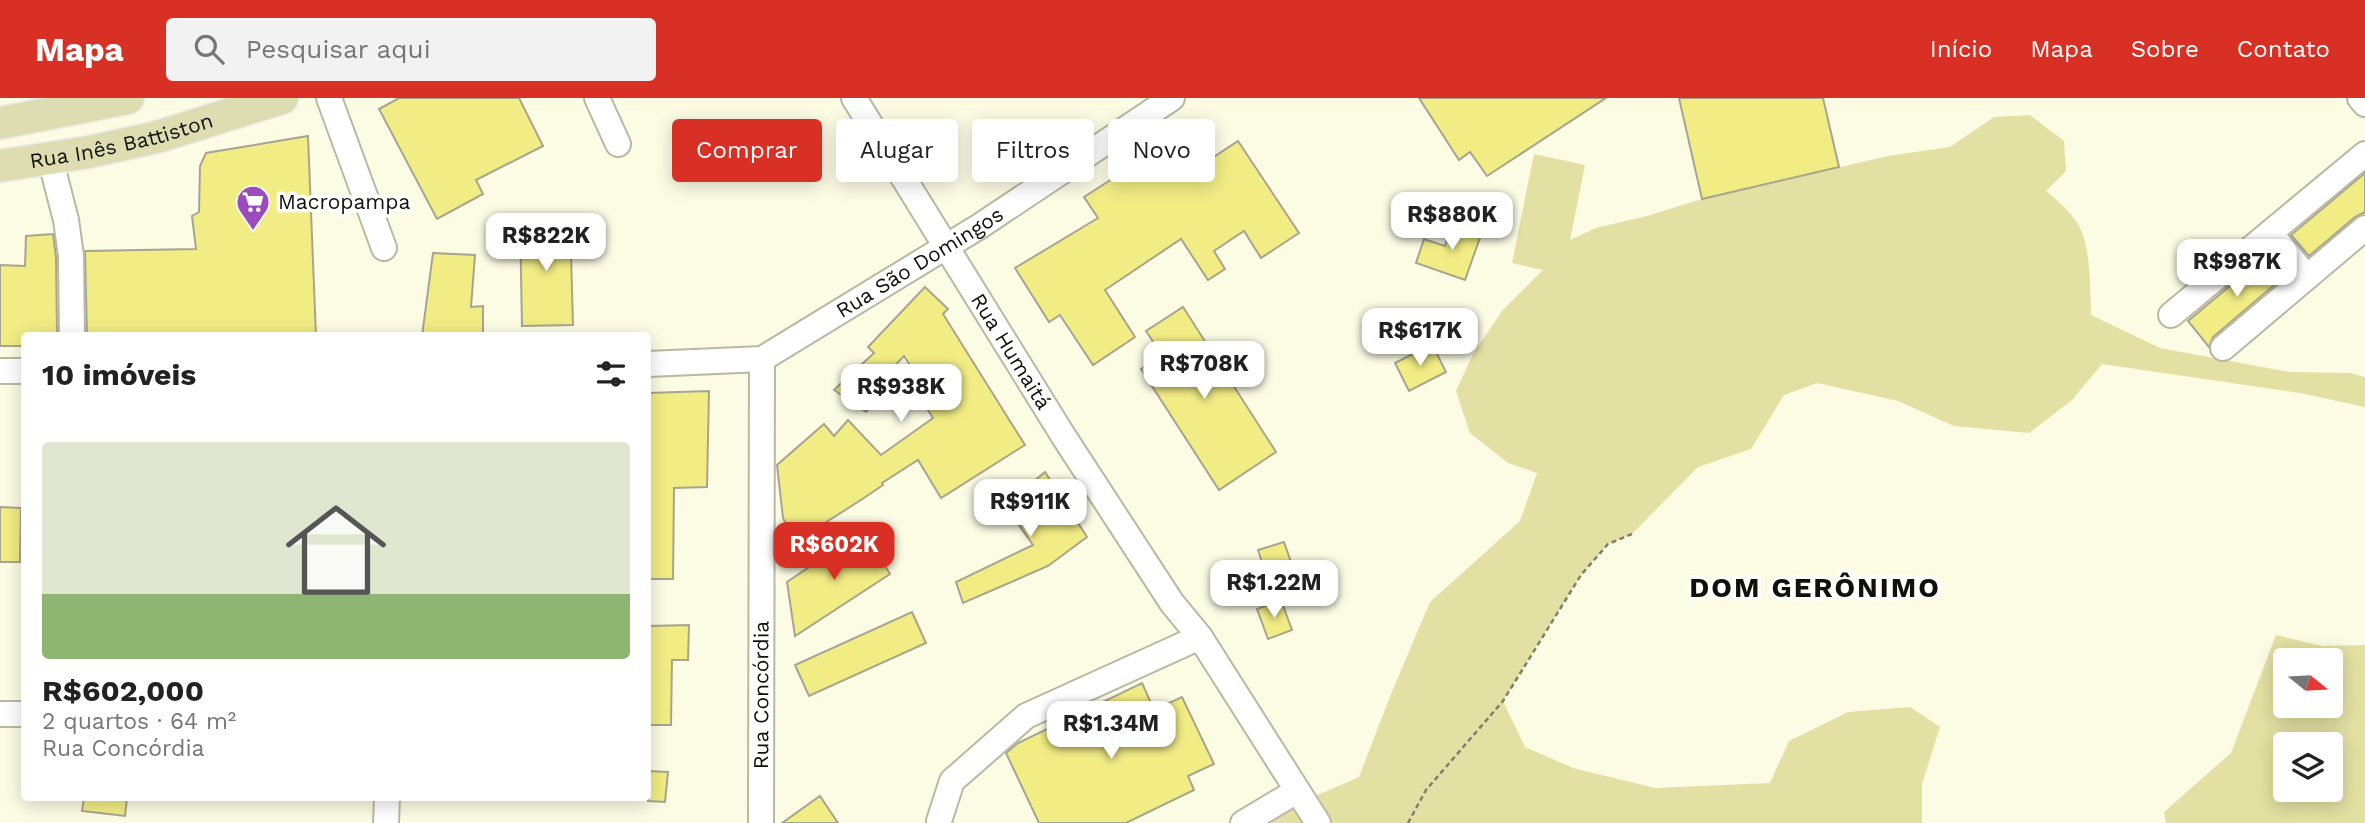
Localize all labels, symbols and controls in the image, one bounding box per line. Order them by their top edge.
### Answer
search box [166,18,656,81]
text: Mapa [35,30,124,69]
icon: search [190,30,228,68]
text: Pesquisar aqui [246,34,431,64]
text: Início [1930,35,1992,63]
text: Mapa [2030,35,2093,63]
text: Sobre [2131,35,2199,63]
text: Contato [2237,35,2330,63]
street label: Rua Inês Battiston [28,107,216,173]
chip: Comprar [672,119,822,182]
chip: Alugar [836,119,958,182]
chip: Filtros [972,119,1094,182]
chip: Novo [1108,119,1215,182]
supermarket icon: Macropampa [234,183,272,232]
place label: Macropampa [278,189,411,214]
pin: R$880K [1395,192,1509,252]
street label: Rua São Domingos [831,201,1008,323]
text: R$880K [1407,201,1497,228]
pin: R$822K [489,214,603,273]
text: R$822K [502,222,590,249]
pin: R$987K [2180,240,2294,299]
text: R$987K [2193,248,2281,275]
street label: Rua Humaitá [966,289,1057,414]
pin: R$617K [1363,308,1477,368]
text: R$617K [1378,317,1462,344]
pin: R$708K [1147,342,1261,401]
text: R$708K [1159,350,1249,377]
icon: filters [592,355,630,393]
text: 10 imóveis [42,357,196,392]
pin: R$938K [844,364,958,424]
text: R$938K [857,373,945,400]
pin: R$911K [973,480,1087,539]
icon: home [273,487,399,613]
text: R$911K [990,488,1070,515]
pin: R$602K [777,522,891,582]
text: R$602K [789,531,879,558]
pin: R$1.22M [1209,560,1339,620]
text: R$1.22M [1226,569,1322,596]
district label: DOM GERÔNIMO [1689,571,1941,604]
street label: Rua Concórdia [748,621,773,769]
north arrow [2273,648,2343,718]
map controls [2273,648,2343,802]
text: R$602,000 [42,673,204,708]
pin: R$1.34M [1046,702,1176,761]
text: 2 quartos · 64 m² [42,708,236,735]
text: R$1.34M [1063,710,1159,737]
button: layers [2273,732,2343,802]
text: Rua Concórdia [42,735,205,762]

